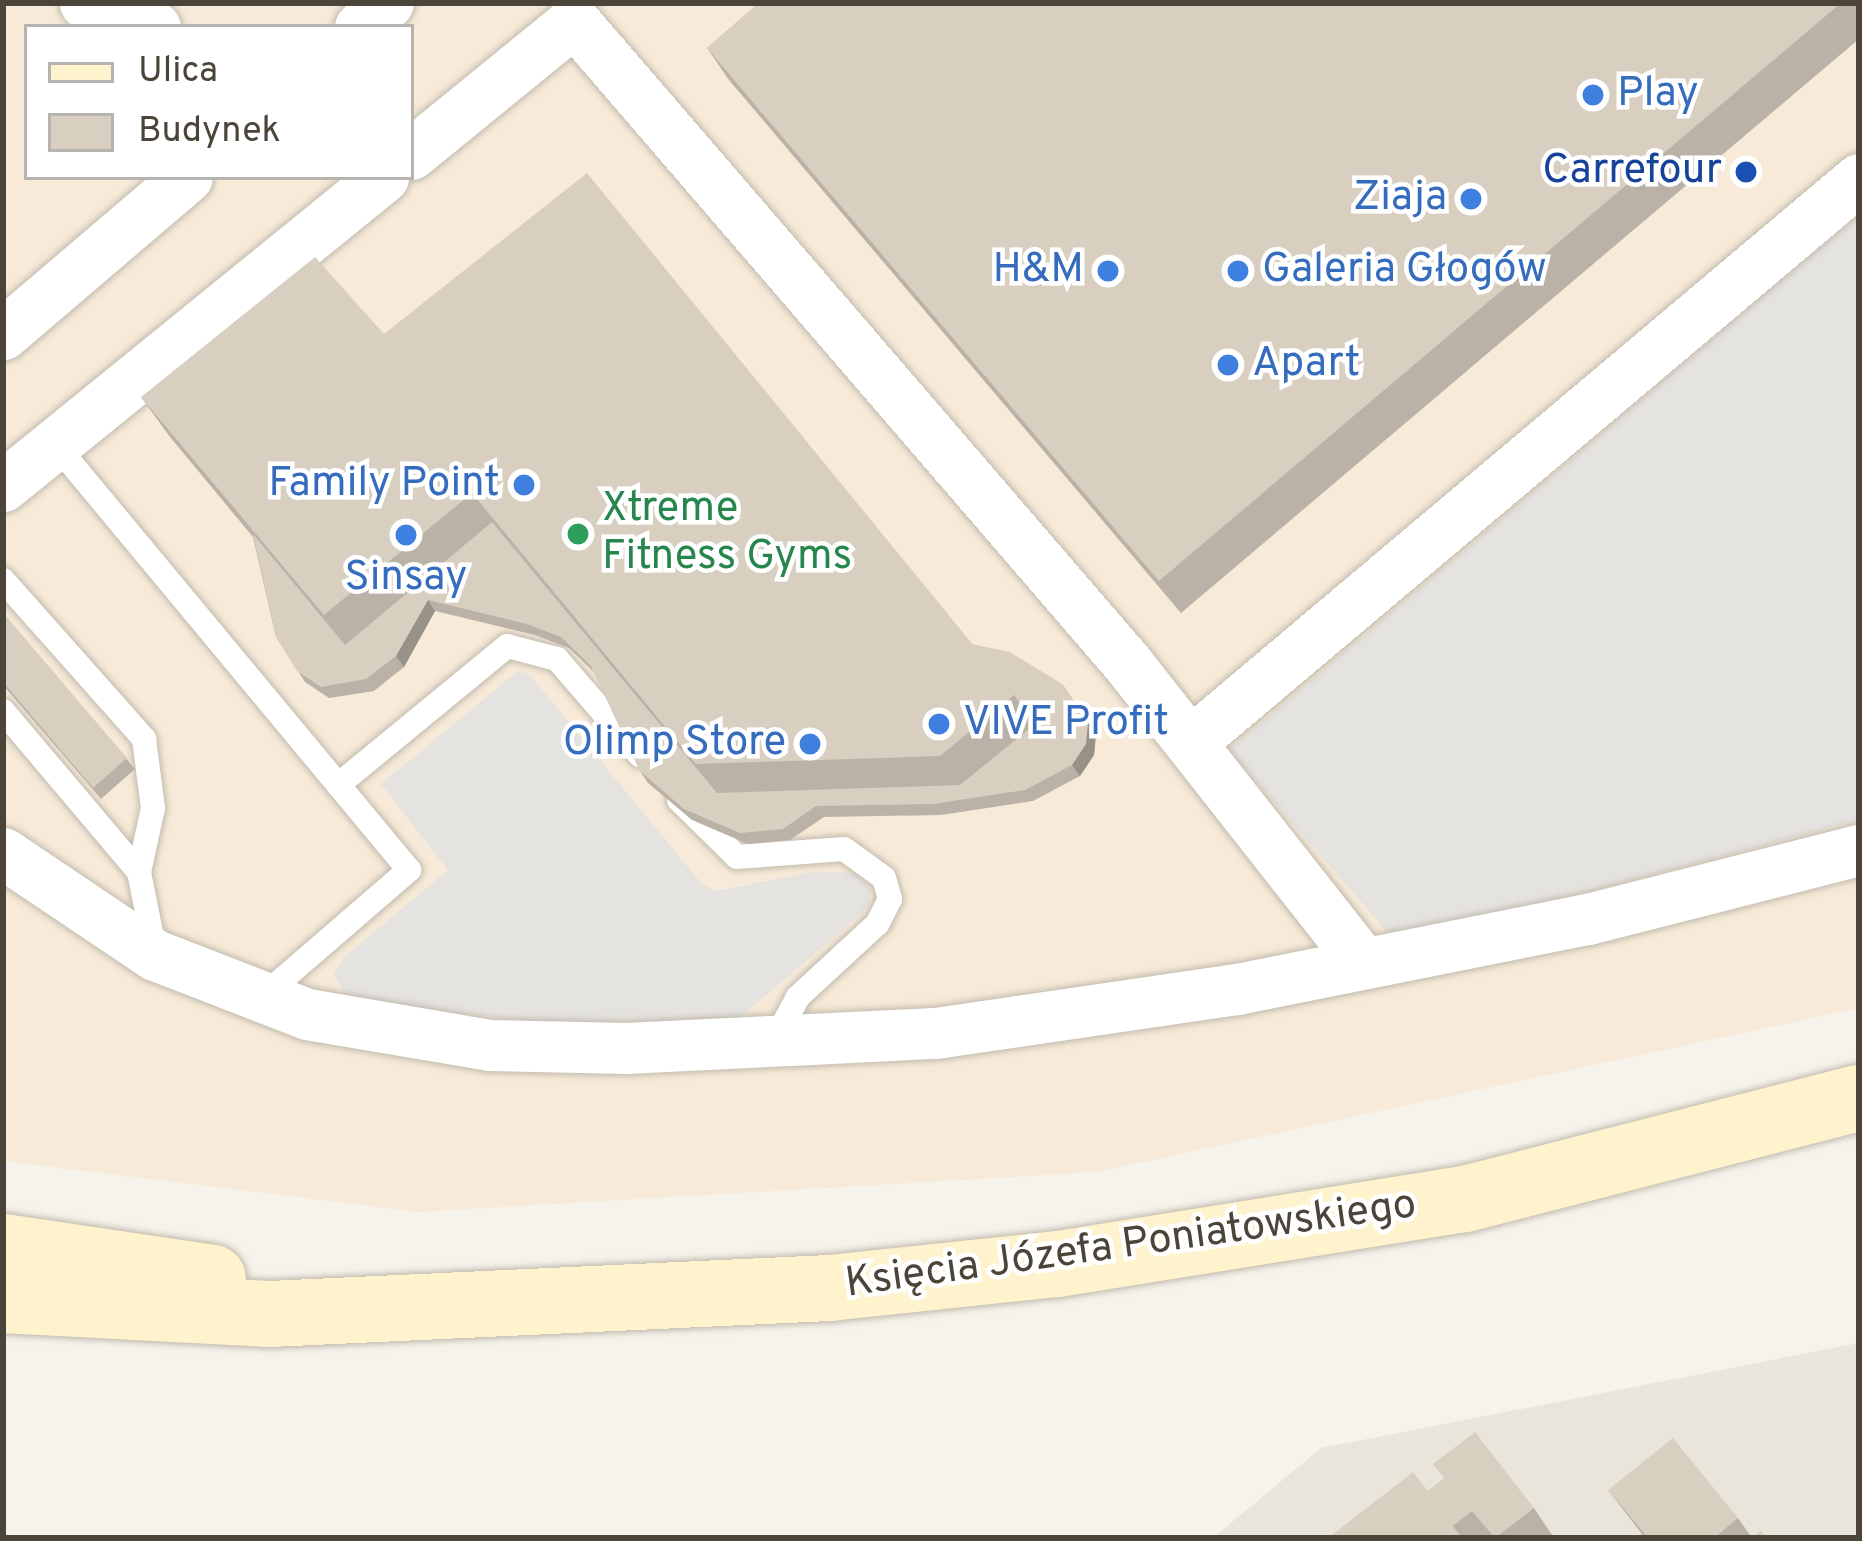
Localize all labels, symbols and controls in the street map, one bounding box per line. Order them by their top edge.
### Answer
legend [24,24,414,180]
text: Ulica [138,49,218,95]
place label: Play [1617,70,1699,120]
marker: Play [1580,82,1606,108]
text: Budynek [138,109,281,155]
place label: Carrefour [1542,147,1722,197]
marker: Carrefour [1733,159,1759,185]
place label: Ziaja [1353,174,1447,224]
marker: Ziaja [1458,186,1484,212]
place label: H&M [992,246,1084,296]
place label: Galeria Głogów [1262,246,1547,296]
marker: H&M [1095,258,1121,284]
marker: Galeria Głogów [1225,258,1251,284]
place label: Apart [1252,340,1360,390]
marker: Apart [1215,352,1241,378]
place label: Family Point [268,460,500,510]
marker: Family Point [511,472,537,498]
place label: Xtreme Fitness Gyms [602,485,852,584]
marker: Xtreme Fitness Gyms [565,521,591,547]
marker: Sinsay [393,522,419,548]
place label: Sinsay [345,554,467,604]
place label: VIVE Profit [963,699,1169,749]
marker: VIVE Profit [926,711,952,737]
place label: Olimp Store [563,719,786,769]
marker: Olimp Store [797,731,823,757]
street label: Księcia Józefa Poniatowskiego [842,1181,1420,1311]

